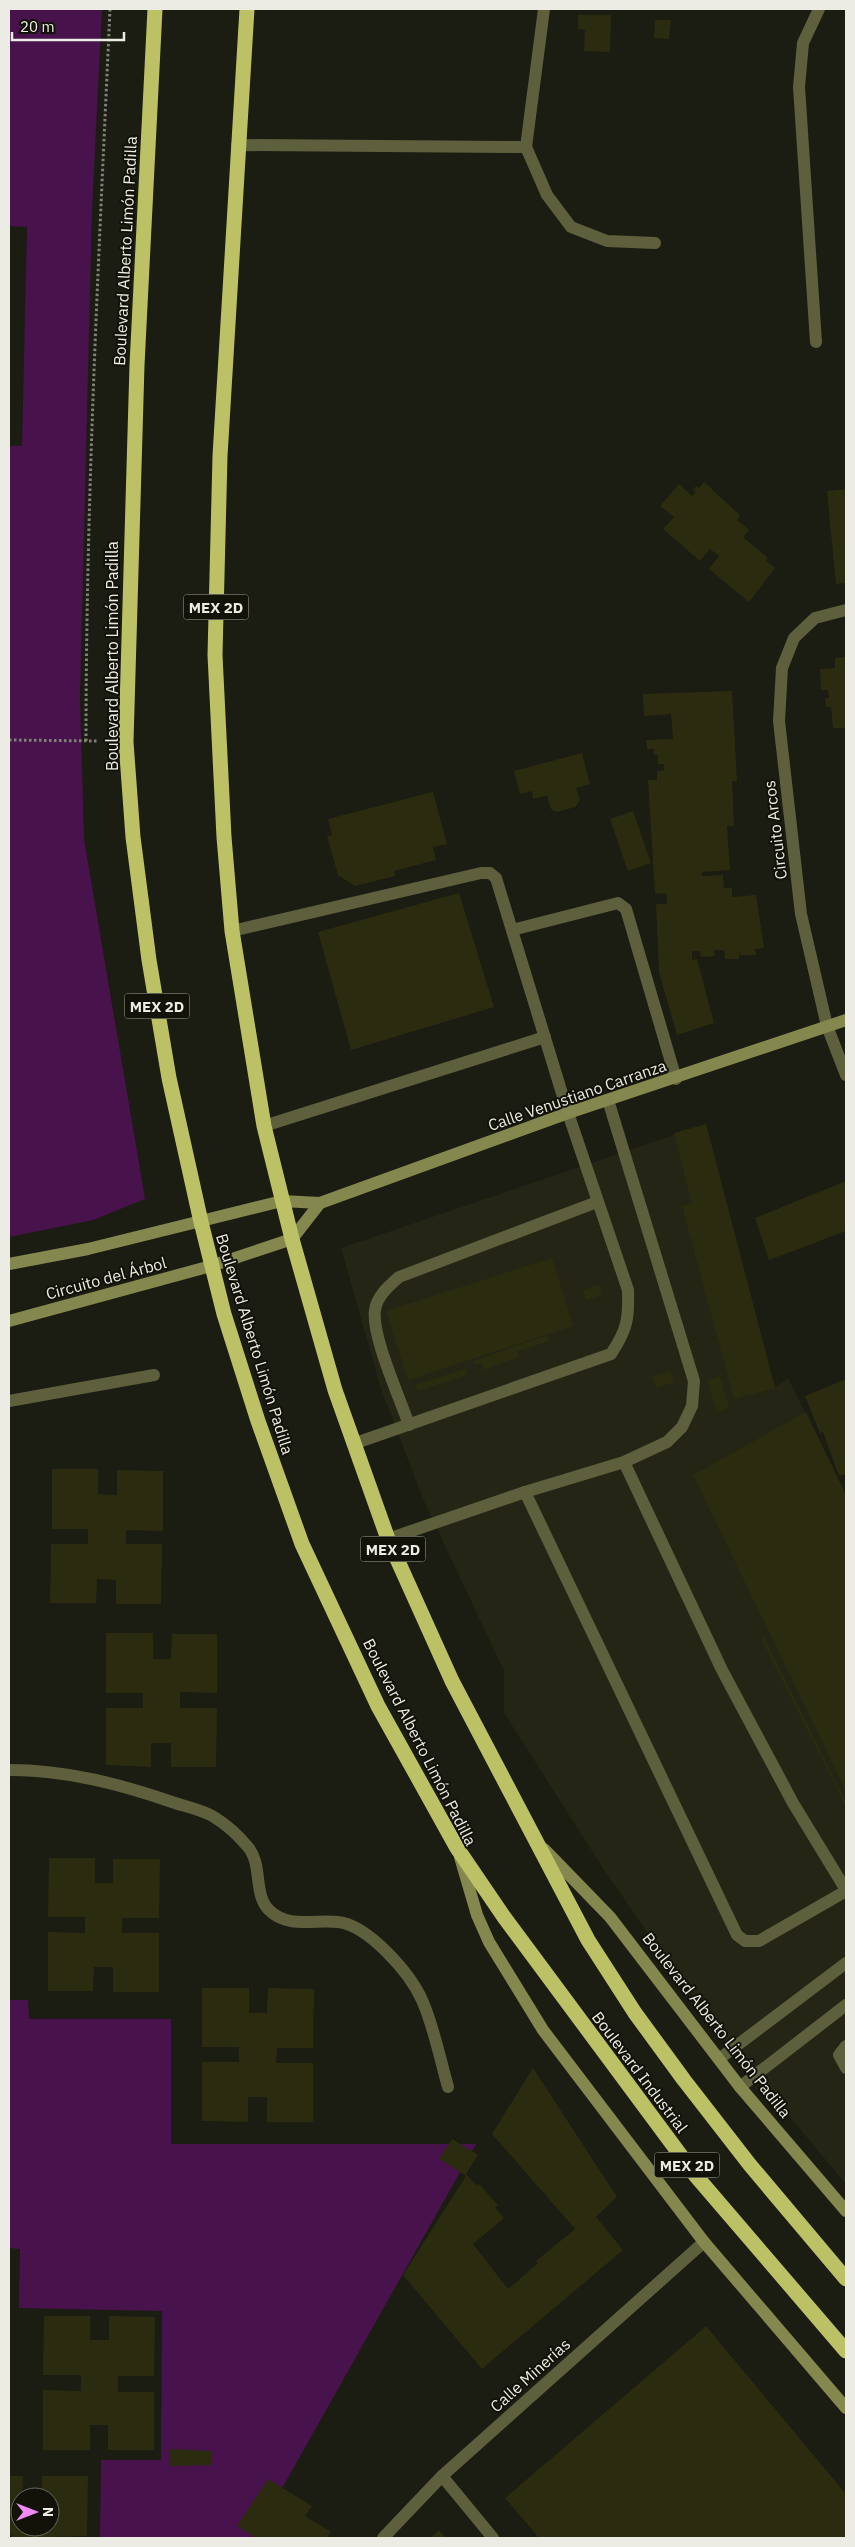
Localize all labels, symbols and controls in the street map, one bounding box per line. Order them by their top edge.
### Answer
scale bar [12,10,125,42]
text: 20 m [20,17,55,36]
street label: Boulevard Alberto Limón Padilla [109,135,141,366]
street label: Boulevard Alberto Limón Padilla [102,541,122,771]
road number: MEX 2D [184,594,248,620]
street label: Circuito Arcos [759,779,791,881]
road number: MEX 2D [124,994,190,1018]
street label: Calle Venustiano Carranza [485,1055,669,1135]
street label: Boulevard Alberto Limón Padilla [212,1231,298,1457]
street label: Circuito del Árbol [43,1251,169,1304]
road number: MEX 2D [360,1536,426,1562]
street label: Boulevard Alberto Limón Padilla [359,1635,481,1849]
street label: Boulevard Alberto Limón Padilla [638,1928,796,2122]
street label: Boulevard Industrial [588,2007,692,2137]
road number: MEX 2D [654,2152,720,2178]
street label: Calle Minerías [486,2334,574,2416]
north arrow [10,2487,60,2537]
text: N [39,2507,57,2517]

